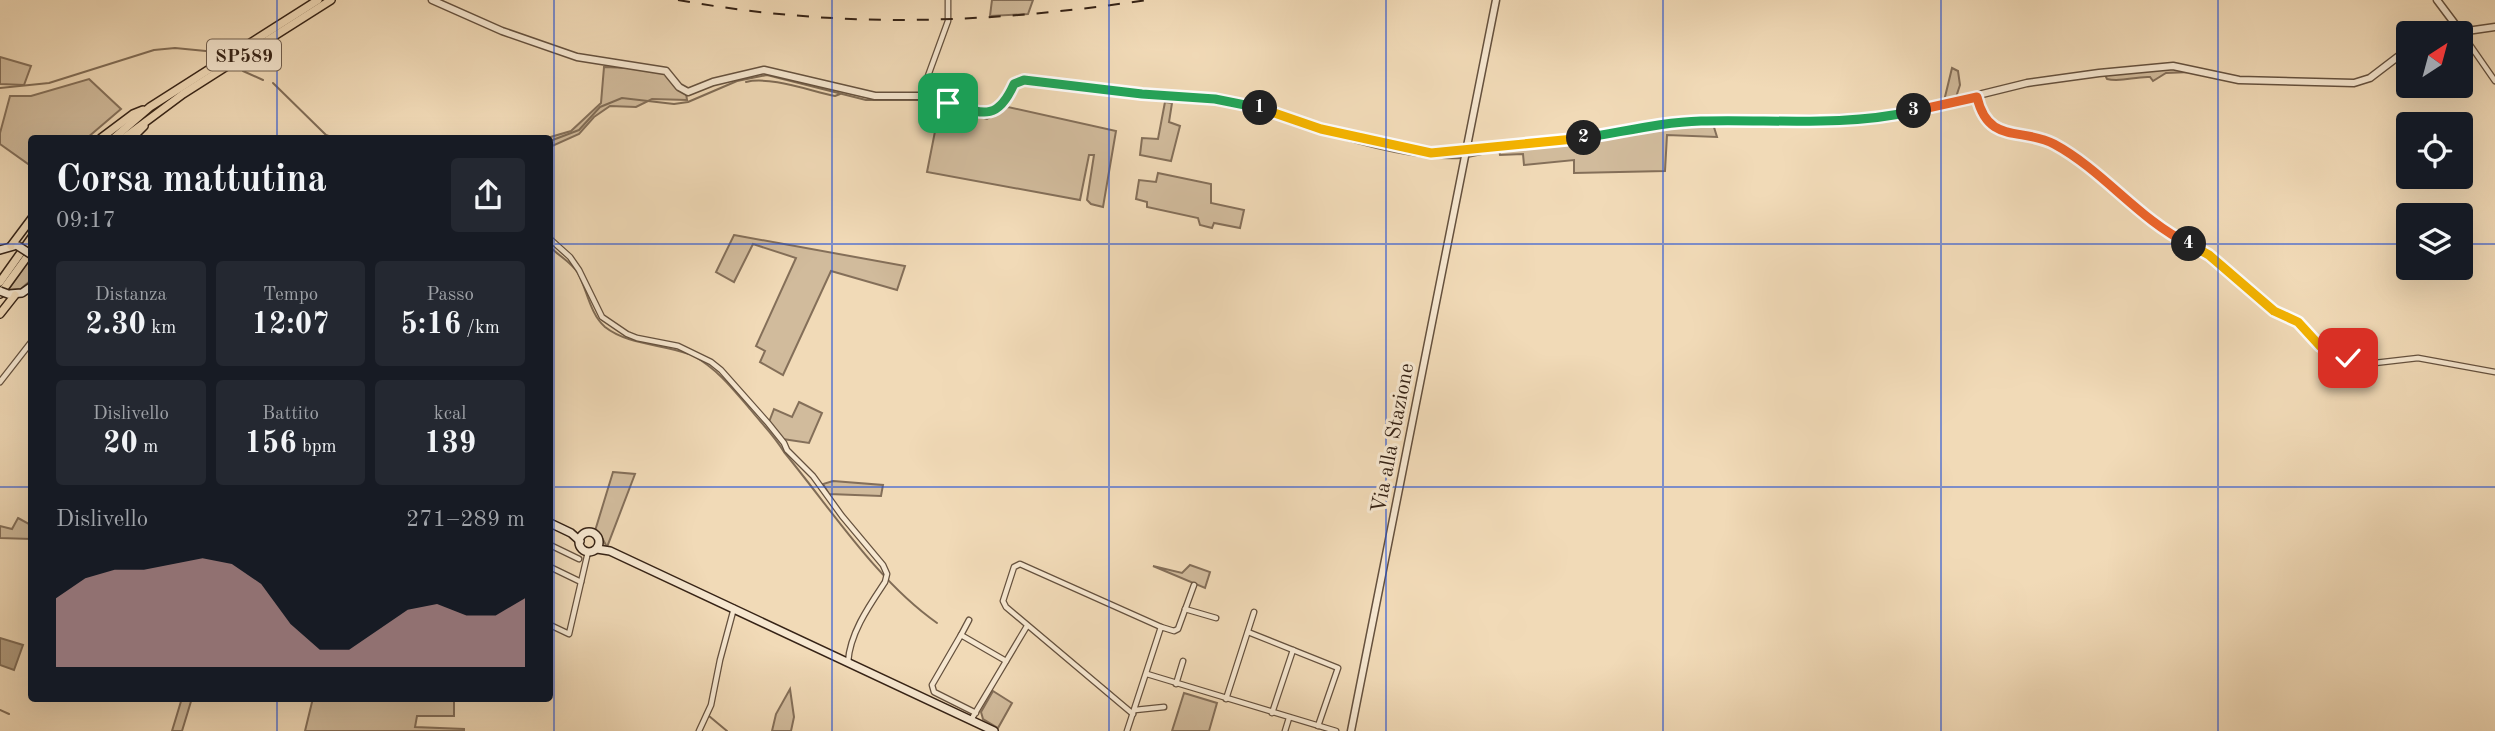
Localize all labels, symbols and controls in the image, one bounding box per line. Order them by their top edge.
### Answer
north arrow [2396,21,2473,98]
map controls [2396,21,2473,280]
road number: SP589 [207,40,281,70]
pin [918,73,978,133]
icon: arrive [929,84,967,122]
pin: 1 [1242,90,1278,126]
pin: 3 [1896,94,1932,128]
text: 1 [1254,98,1265,117]
text: 3 [1908,101,1919,120]
button: locate [2396,112,2473,189]
pin: 2 [1566,120,1602,156]
text: 2 [1578,128,1589,147]
button: share [451,158,525,232]
text: Corsa mattutina [56,162,327,200]
button: layers [2396,203,2473,280]
text: 09:17 [56,209,116,232]
pin: 4 [2172,226,2206,262]
text: 4 [2183,234,2194,253]
text: Distanza [95,286,167,305]
text: Tempo [263,286,318,305]
text: Passo [426,286,474,305]
text: 2.30 [85,310,146,340]
text: 12:07 [251,310,329,340]
text: 5:16 [400,310,461,340]
text: km [146,319,176,338]
text: /km [461,319,500,338]
pin [2318,328,2378,388]
icon: check [2329,339,2367,377]
street label: Via alla Stazione [1369,362,1418,515]
text: Dislivello [93,405,169,424]
text: Battito [262,405,319,424]
text: kcal [434,405,467,424]
text: 20 [103,429,138,459]
text: 156 [244,429,297,459]
text: 139 [424,429,476,459]
text: m [138,438,158,457]
text: bpm [297,438,337,457]
text: Dislivello [56,508,148,531]
text: 271–289 m [406,508,525,531]

